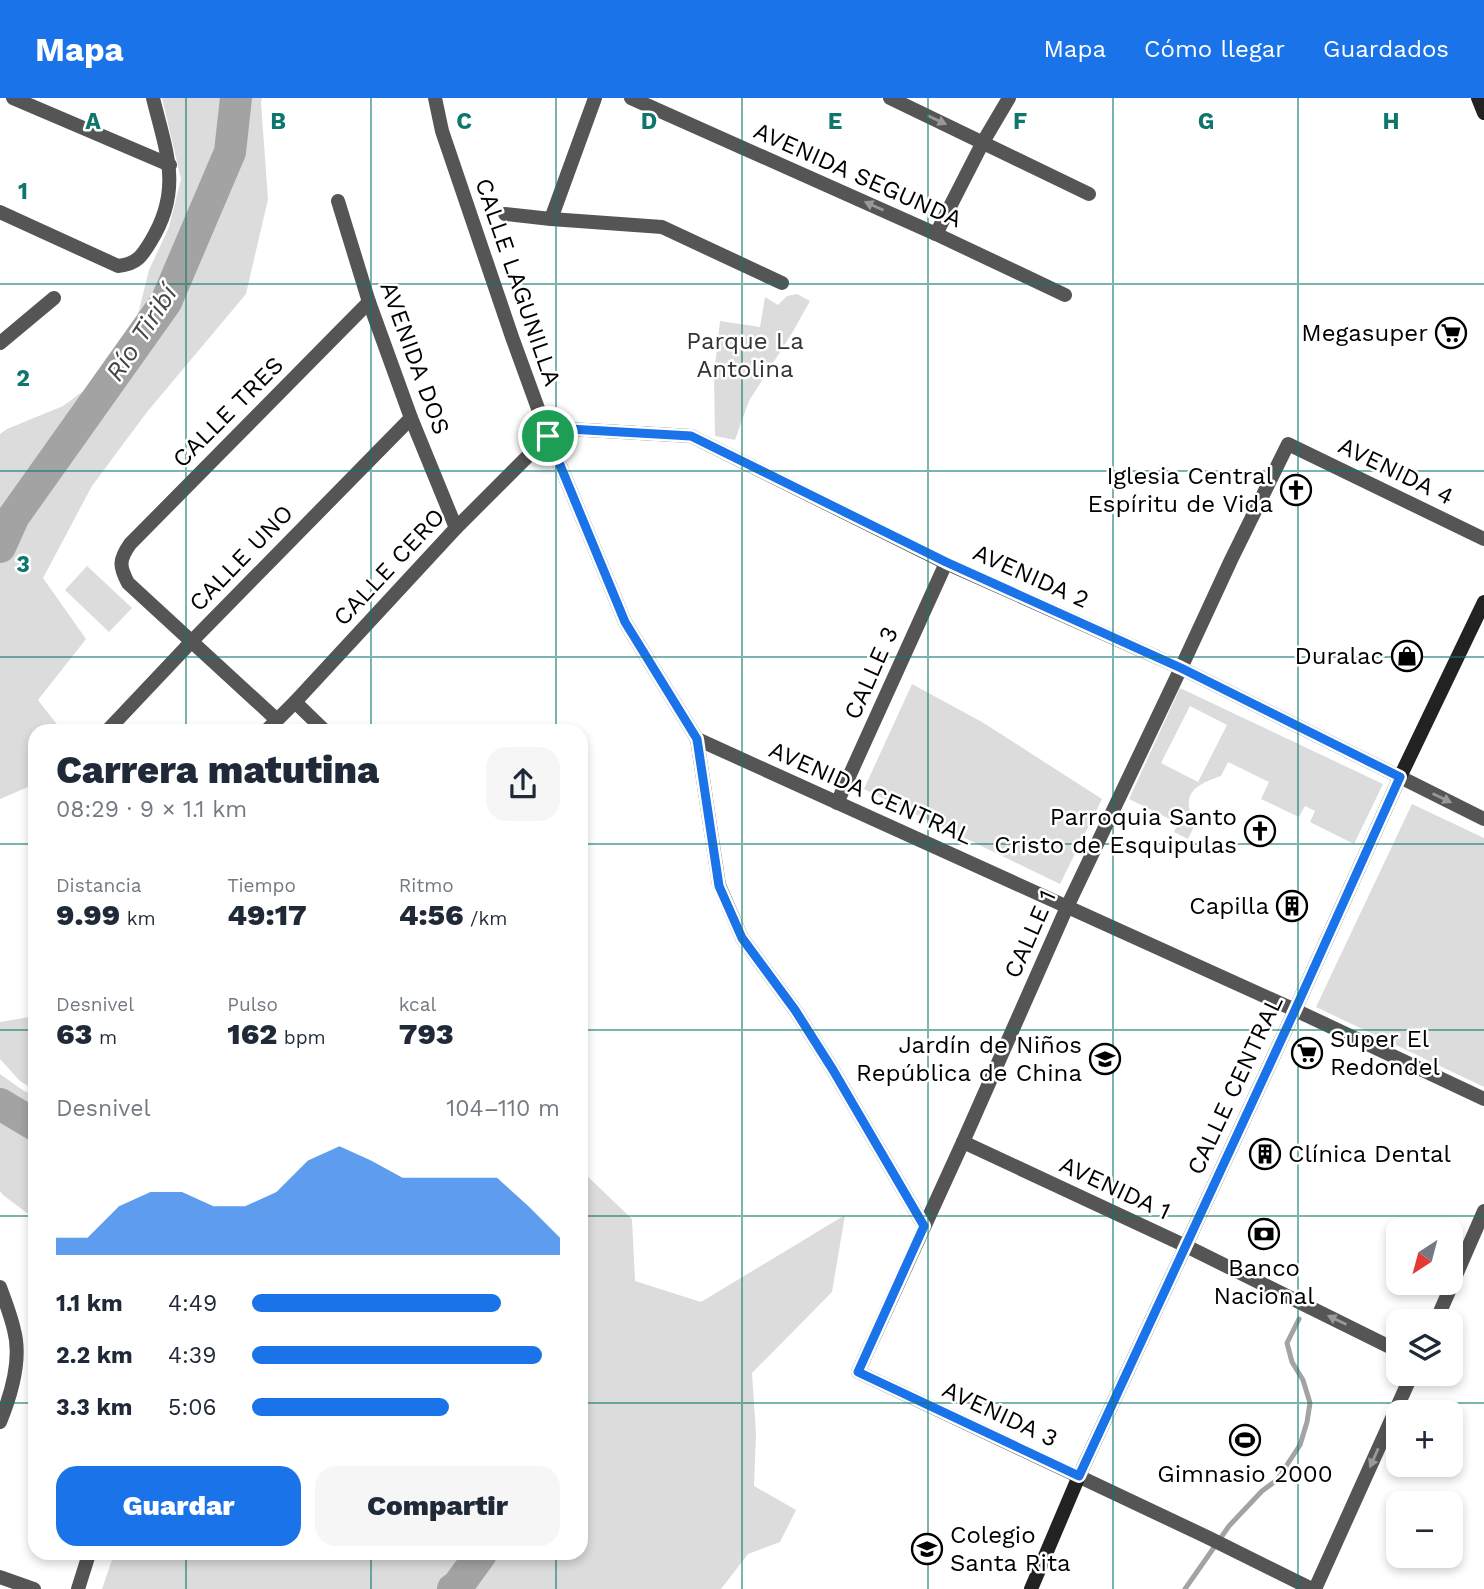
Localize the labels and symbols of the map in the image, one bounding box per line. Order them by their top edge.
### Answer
text: A [85,108,101,135]
text: B [270,108,286,135]
text: C [456,108,472,135]
text: D [641,108,657,135]
text: F [1013,108,1027,135]
text: G [1198,108,1214,135]
text: H [1382,108,1400,135]
one-way arrow [927,114,947,126]
street label: AVENIDA SEGUNDA [749,116,967,234]
street label: CALLE LAGUNILLA [469,174,567,390]
text: 1 [18,178,28,205]
one-way arrow [863,200,884,211]
water label: Río Tiribí [99,277,185,386]
street label: AVENIDA DOS [374,278,456,438]
supermarket icon: Megasuper [1434,316,1468,350]
place label: Megasuper [1301,319,1428,347]
park label: Parque La Antolina [686,327,804,383]
street label: CALLE TRES [167,351,289,473]
text: 2 [16,365,30,392]
pin [518,406,578,466]
street label: AVENIDA 4 [1334,431,1458,511]
place label: Iglesia Central Espíritu de Vida [1088,462,1274,518]
church icon: Iglesia Central Espíritu de Vida [1279,473,1313,507]
street label: CALLE UNO [183,499,299,617]
street label: CALLE CERO [328,503,450,631]
street label: AVENIDA 2 [969,538,1093,614]
text: 3 [16,551,30,578]
street label: CALLE 3 [838,622,904,724]
shop icon: Duralac [1390,639,1424,673]
place label: Duralac [1294,642,1384,670]
street label: AVENIDA CENTRAL [765,735,977,851]
one-way arrow [1432,792,1452,804]
place label: Parroquia Santo Cristo de Esquipulas [994,803,1237,859]
church icon: Parroquia Santo Cristo de Esquipulas [1243,814,1277,848]
street label: CALLE 1 [998,886,1062,982]
building icon: Capilla [1275,889,1309,923]
place label: Capilla [1189,892,1269,920]
street label: CALLE CENTRAL [1181,991,1289,1179]
place label: Super El Redondel [1330,1025,1441,1081]
place label: Jardín de Niños República de China [856,1031,1082,1087]
supermarket icon: Super El Redondel [1290,1036,1324,1070]
school or university icon: Jardín de Niños República de China [1088,1042,1122,1076]
building icon: Clínica Dental [1248,1137,1282,1171]
place label: Clínica Dental [1288,1140,1452,1168]
street label: AVENIDA 1 [1055,1150,1175,1226]
bank icon: Banco Nacional [1247,1217,1281,1251]
north arrow [1386,1218,1463,1295]
place label: Banco Nacional [1213,1254,1315,1310]
one-way arrow [1327,1315,1347,1326]
street label: AVENIDA 3 [938,1375,1062,1453]
sports icon: Gimnasio 2000 [1228,1423,1262,1457]
one-way arrow [1368,1448,1379,1469]
place label: Gimnasio 2000 [1157,1460,1333,1488]
place label: Colegio Santa Rita [950,1521,1071,1577]
school or university icon: Colegio Santa Rita [910,1532,944,1566]

